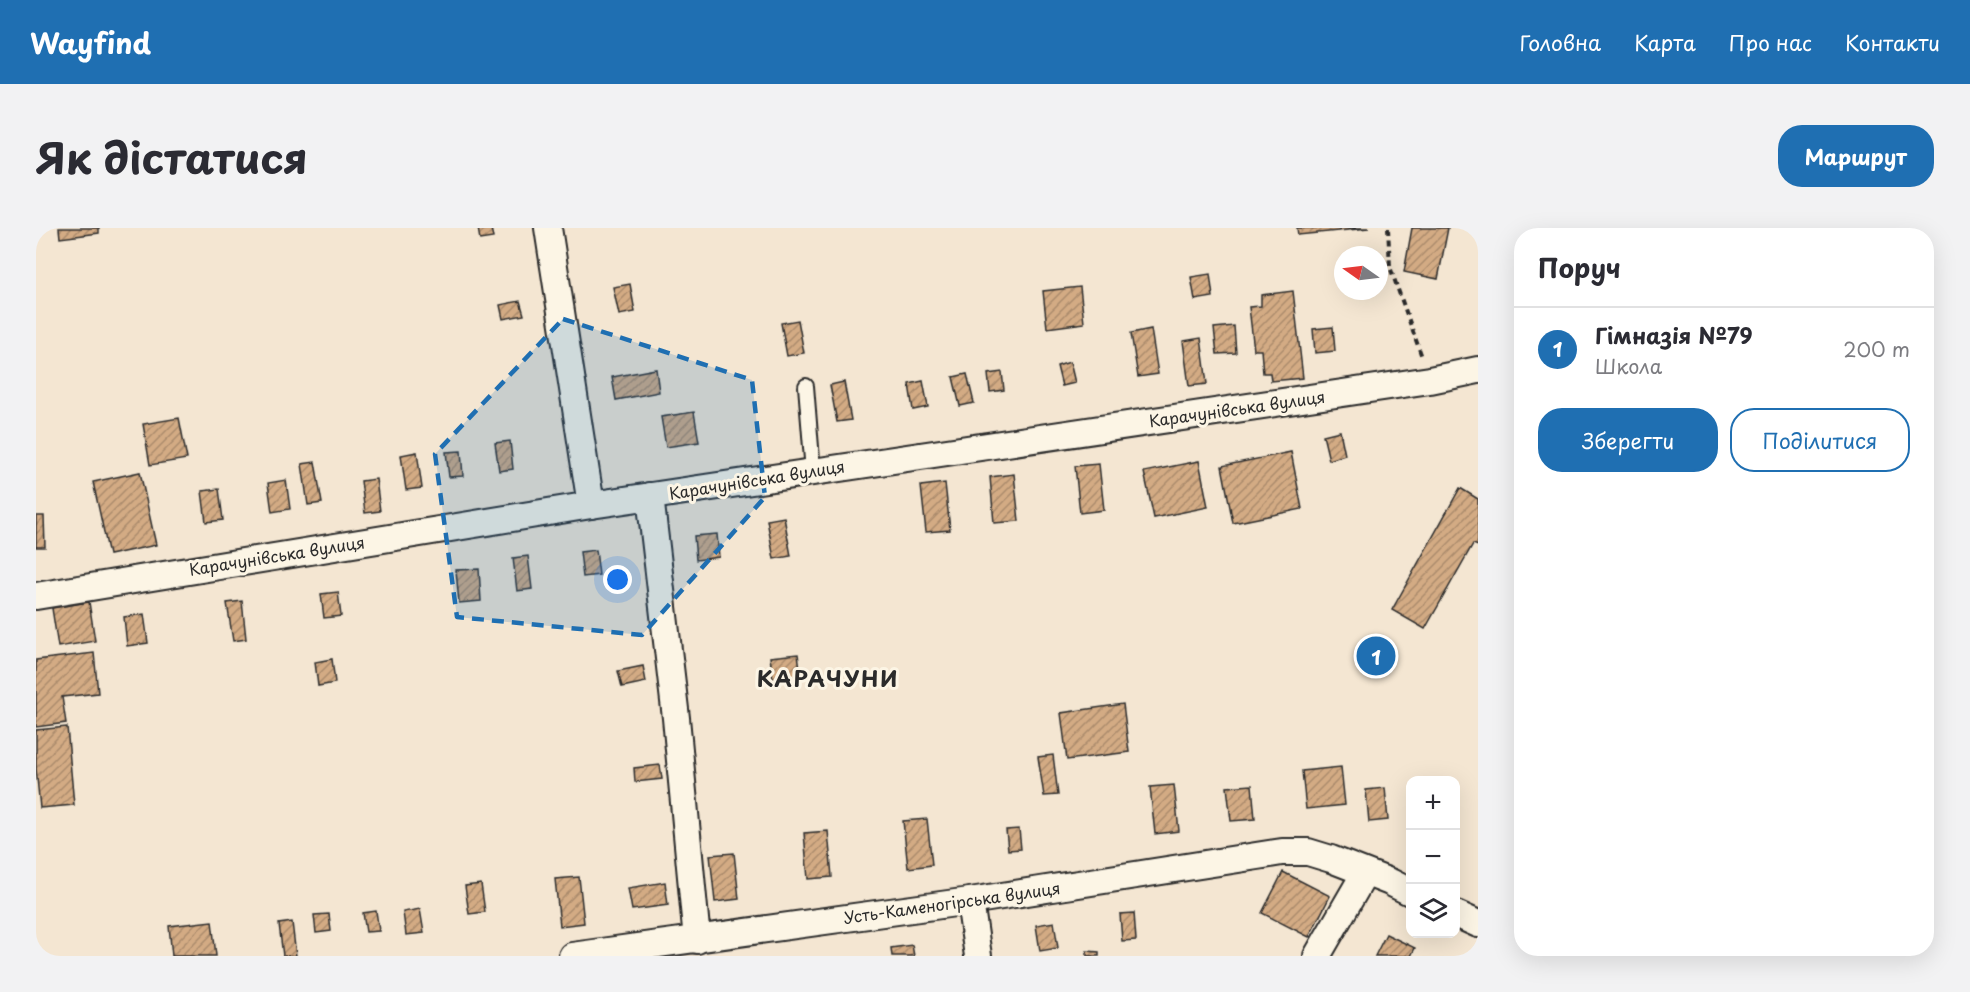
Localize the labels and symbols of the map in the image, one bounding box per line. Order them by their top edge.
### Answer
north arrow [1334,246,1388,300]
street label: Карачунівська вулиця [1147,384,1326,432]
street label: Карачунівська вулиця [667,453,846,505]
street label: Карачунівська вулиця [187,529,366,581]
your location [603,565,632,594]
pin: 1 [1356,634,1396,678]
district label: КАРАЧУНИ [757,661,899,694]
street label: Усть-Каменогірська вулиця [842,875,1062,929]

